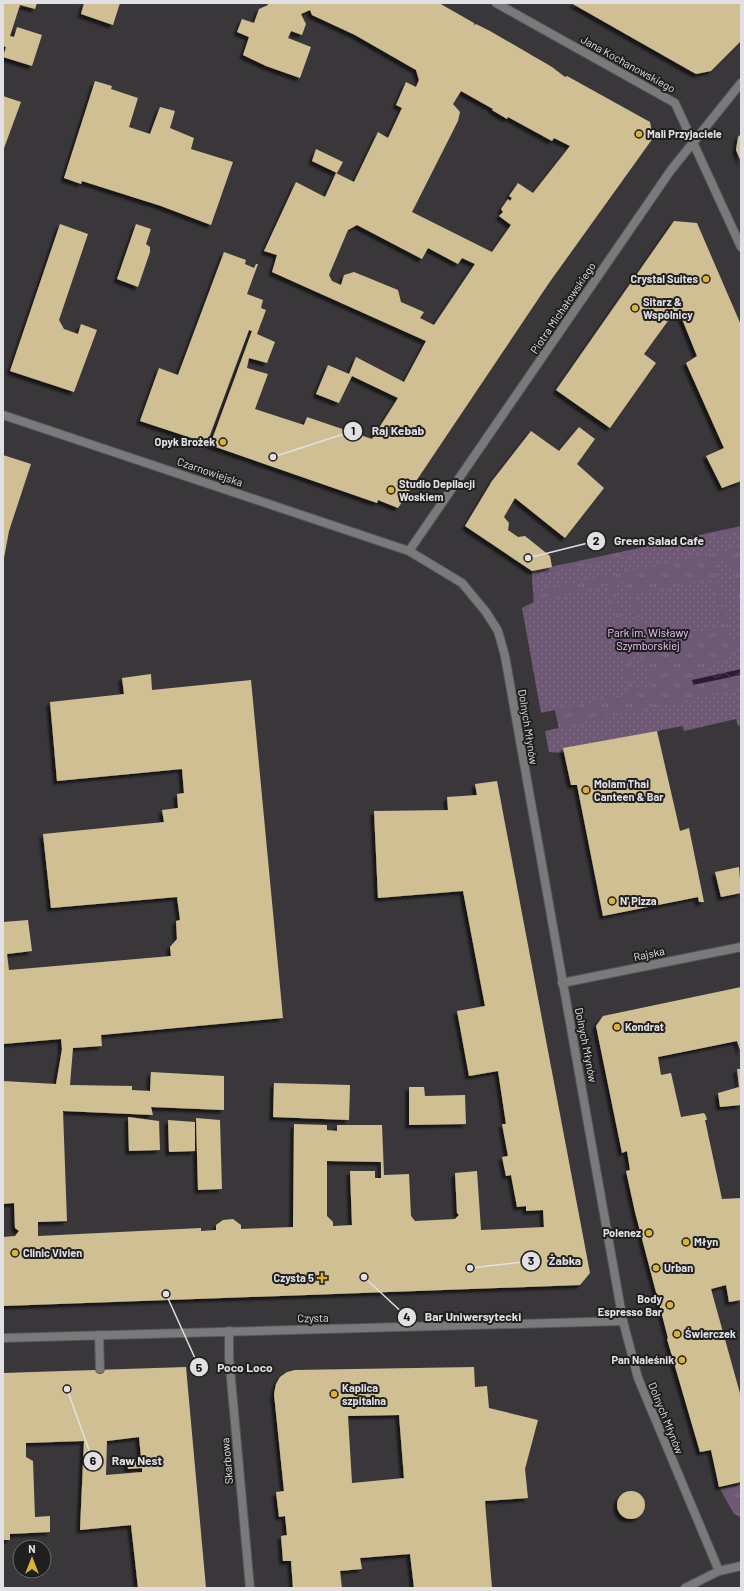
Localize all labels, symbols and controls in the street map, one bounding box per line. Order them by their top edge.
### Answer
street label: Jana Kochanowskiego [579,32,678,95]
place label: Mali Przyjaciele [647,127,722,140]
marker: Mali Przyjaciele [634,129,644,139]
street label: Piotra Michałowskiego [527,260,598,356]
place label: Crystal Suites [631,272,698,285]
marker: Crystal Suites [701,274,711,284]
place label: Sitarz & Wspólnicy [643,295,693,321]
marker: Sitarz & Wspólnicy [630,303,640,313]
callout: Raj Kebab [343,419,432,443]
text: 1 [351,423,355,437]
text: Raj Kebab [372,423,425,437]
place label: Opyk Brożek [155,435,215,448]
marker: Opyk Brożek [218,437,228,447]
street label: Czarnowiejska [176,454,245,489]
place label: Studio Depilacji Woskiem [399,477,475,503]
marker: Studio Depilacji Woskiem [386,485,396,495]
callout: Green Salad Cafe [586,529,712,553]
text: 2 [593,533,600,547]
text: Green Salad Cafe [614,533,704,547]
park label: Park im. Wisławy Szymborskiej [608,626,688,652]
street label: Dolnych Młynów [516,688,541,766]
place label: Molam Thai Canteen & Bar [594,777,664,803]
marker: Molam Thai Canteen & Bar [581,785,591,795]
place label: N' Pizza [620,894,657,907]
marker: N' Pizza [607,896,617,906]
street label: Rajska [632,944,666,963]
street label: Dolnych Młynów [573,1006,600,1084]
place label: Kondrat [625,1020,664,1033]
marker: Kondrat [612,1022,622,1032]
place label: Polenez [603,1226,641,1239]
marker: Polenez [644,1228,654,1238]
place label: Młyn [694,1235,718,1248]
marker: Młyn [681,1237,691,1247]
place label: Clinic Vivien [23,1246,82,1259]
marker: Clinic Vivien [10,1248,20,1258]
callout: Żabka [521,1249,589,1273]
text: 3 [528,1253,534,1267]
text: Żabka [549,1253,581,1267]
place label: Urban [664,1261,693,1274]
marker: Urban [651,1263,661,1273]
place label: Czysta 5 [273,1271,314,1284]
marker: Czysta 5 [317,1273,327,1283]
place label: Body Espresso Bar [598,1292,663,1318]
marker: Body Espresso Bar [665,1300,675,1310]
callout: Bar Uniwersytecki [397,1305,529,1329]
text: 4 [403,1309,411,1323]
text: Bar Uniwersytecki [425,1309,521,1323]
street label: Czysta [297,1311,329,1324]
place label: Świerczek [685,1327,736,1340]
marker: Świerczek [672,1329,682,1339]
place label: Pan Naleśnik [612,1353,674,1366]
callout: Poco Loco [189,1355,281,1379]
marker: Pan Naleśnik [677,1355,687,1365]
text: 5 [196,1360,203,1374]
text: Poco Loco [217,1360,273,1374]
street label: Dolnych Młynów [646,1380,687,1456]
place label: Kaplica szpitalna [342,1381,386,1407]
marker: Kaplica szpitalna [329,1389,339,1399]
street label: Skarbowa [218,1437,235,1485]
callout: Raw Nest [83,1449,170,1473]
text: 6 [90,1453,97,1467]
text: Raw Nest [112,1453,163,1467]
north arrow [12,1539,52,1579]
text: N [28,1542,36,1555]

